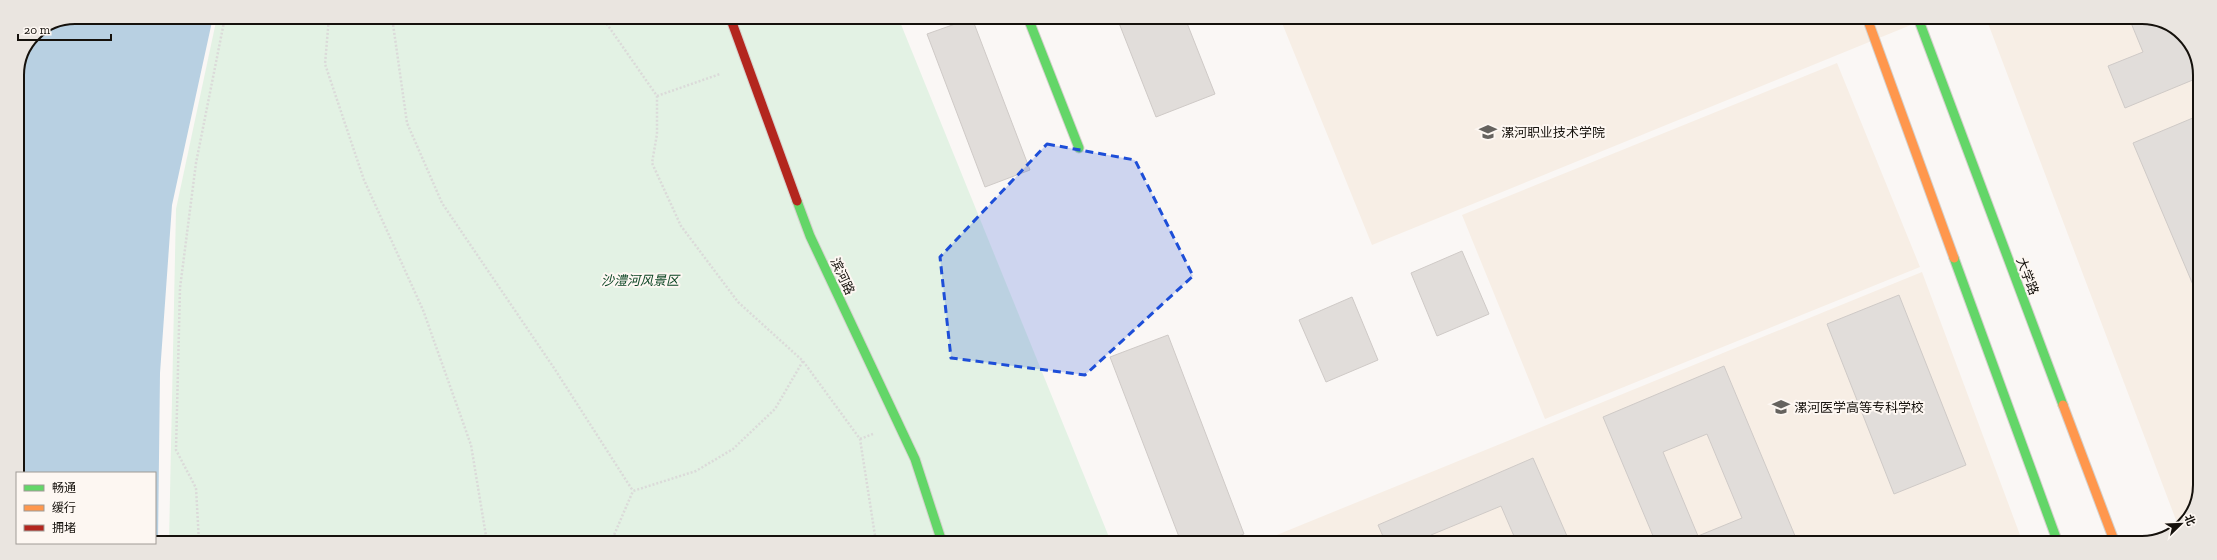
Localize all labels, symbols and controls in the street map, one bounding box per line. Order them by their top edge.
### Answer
scale bar [18,16,111,42]
text: 20 m [24,23,51,37]
school or university icon: 漯河职业技术学院 [1478,122,1498,142]
place label: 漯河职业技术学院 [1501,125,1605,140]
street label: 滨河路 [828,255,858,297]
street label: 大学路 [2014,255,2042,297]
park label: 沙澧河风景区 [601,273,681,288]
school or university icon: 漯河医学高等专科学校 [1771,397,1791,417]
place label: 漯河医学高等专科学校 [1794,400,1924,415]
legend [16,472,156,544]
text: 畅通 [52,481,76,495]
text: 缓行 [52,501,76,515]
north arrow [2161,504,2201,544]
text: 北 [2182,513,2198,528]
text: 拥堵 [52,521,76,535]

